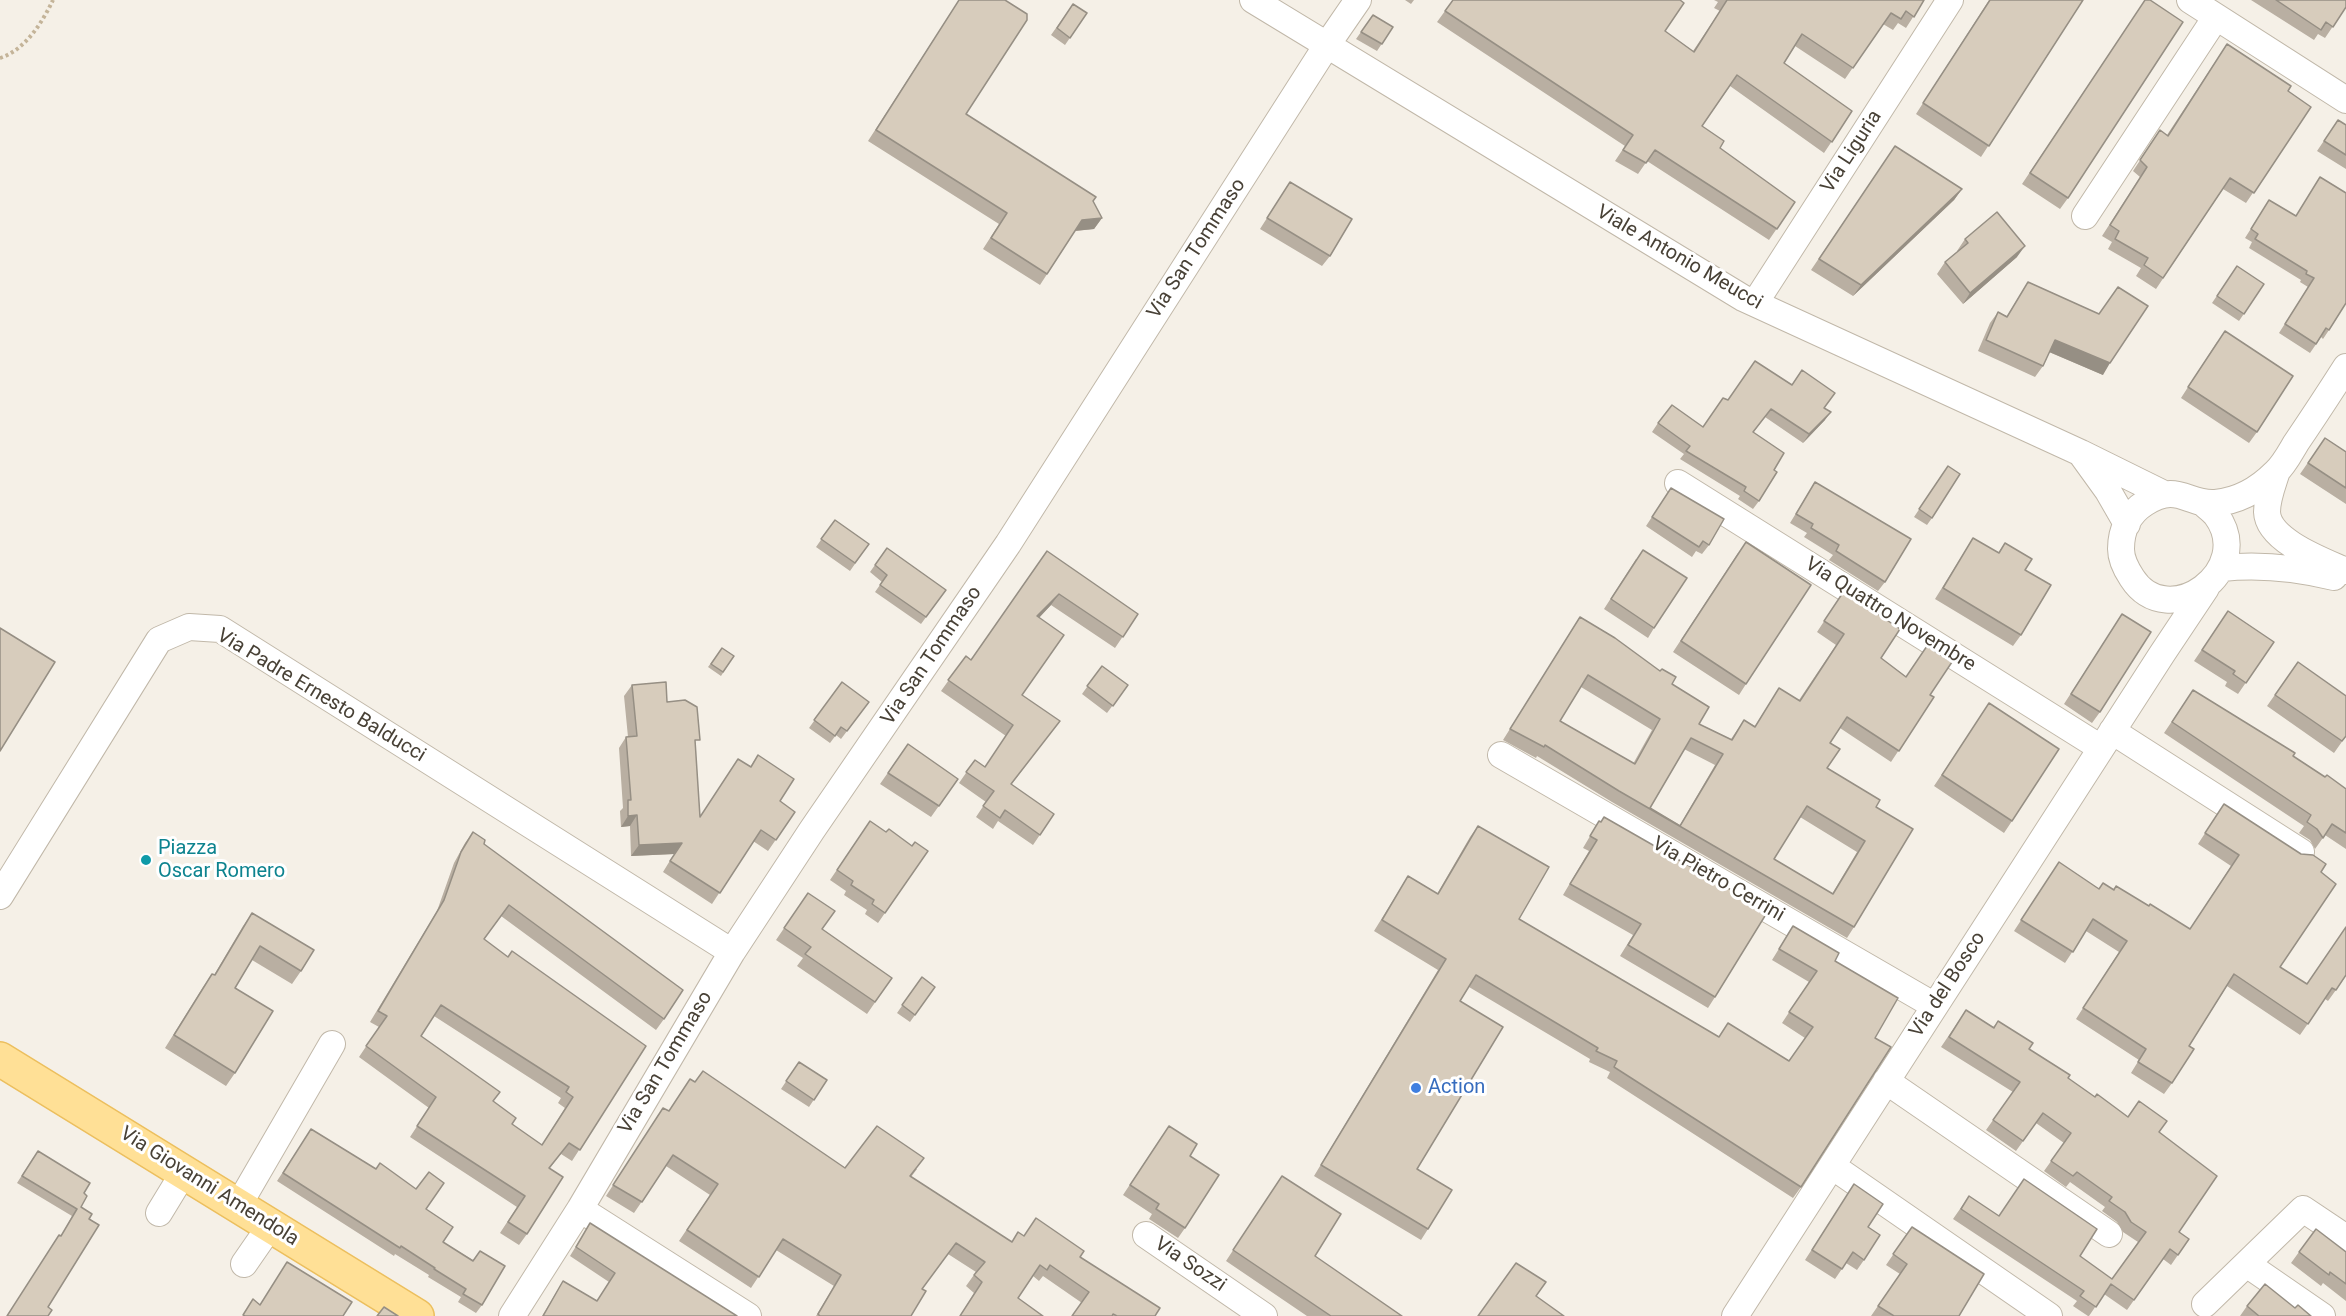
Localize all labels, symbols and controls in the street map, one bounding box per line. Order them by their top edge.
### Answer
street label: Via Liguria [1816,106,1888,198]
street label: Via San Tommaso [1143,174,1251,324]
street label: Viale Antonio Meucci [1592,201,1766,315]
street label: Via Quattro Novembre [1800,553,1980,677]
street label: Via San Tommaso [877,582,987,730]
street label: Via Padre Ernesto Balducci [212,624,430,768]
street label: Via Pietro Cerrini [1647,832,1789,928]
place label: Piazza Oscar Romero [158,837,285,884]
marker: Piazza Oscar Romero [139,853,153,867]
street label: Via del Bosco [1905,928,1991,1042]
street label: Via San Tommaso [614,987,718,1139]
place label: Action [1428,1076,1485,1100]
marker: Action [1409,1081,1423,1095]
street label: Via Giovanni Amendola [115,1122,303,1252]
street label: Via Sozzi [1150,1232,1230,1298]

